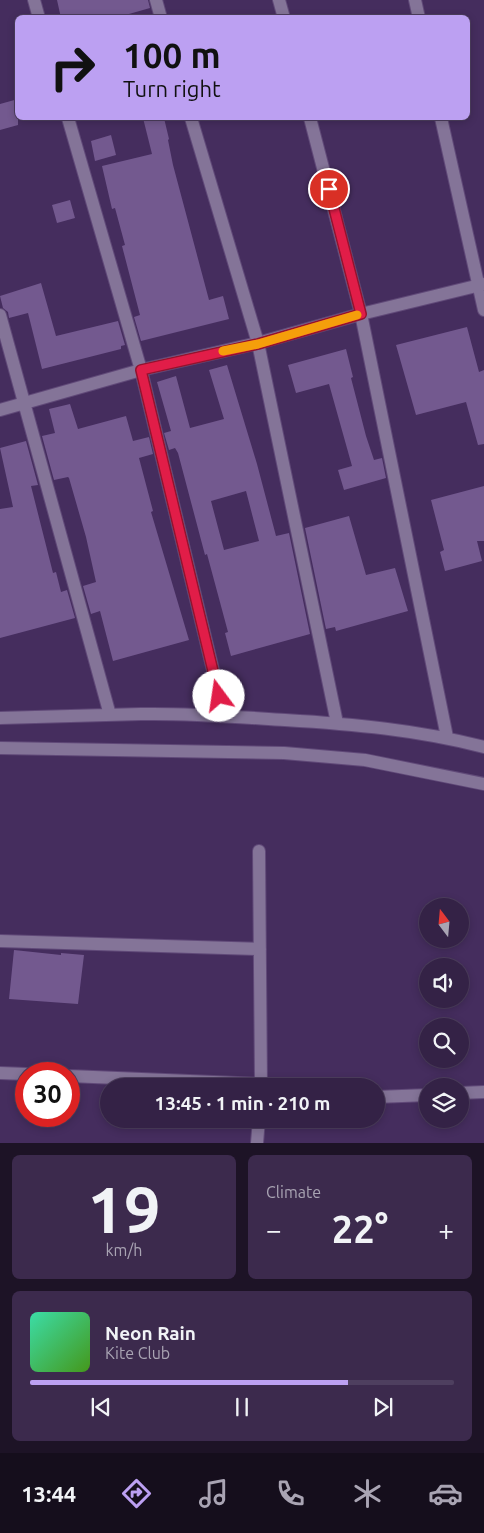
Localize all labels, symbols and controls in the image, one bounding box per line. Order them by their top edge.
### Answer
icon: right [40,35,105,100]
text: 100 m [123,35,221,75]
text: Turn right [123,76,221,101]
pin [308,168,350,210]
icon: arrive [315,175,343,203]
position arrow [192,669,244,721]
north arrow [419,898,469,948]
map controls [419,898,469,1128]
button: sound [419,958,469,1008]
button: search [419,1018,469,1068]
speed limit sign: 30 [15,1062,80,1127]
button: layers [419,1078,469,1128]
text: 13:45 · 1 min · 210 m [155,1092,330,1114]
text: 19 [87,1172,161,1245]
text: Climate [266,1183,321,1201]
text: 22° [332,1208,388,1250]
text: − [266,1214,282,1245]
text: + [438,1214,454,1245]
text: km/h [106,1241,142,1259]
text: Neon Rain [105,1322,196,1344]
text: Kite Club [105,1344,170,1362]
icon: previous [87,1393,115,1421]
icon: pause [228,1393,256,1421]
icon: next [369,1393,397,1421]
icon: directions [119,1476,154,1511]
icon: music [196,1476,231,1511]
icon: phone [273,1476,308,1511]
icon: climate [350,1476,385,1511]
icon: car [428,1476,463,1511]
text: 13:44 [21,1481,76,1506]

